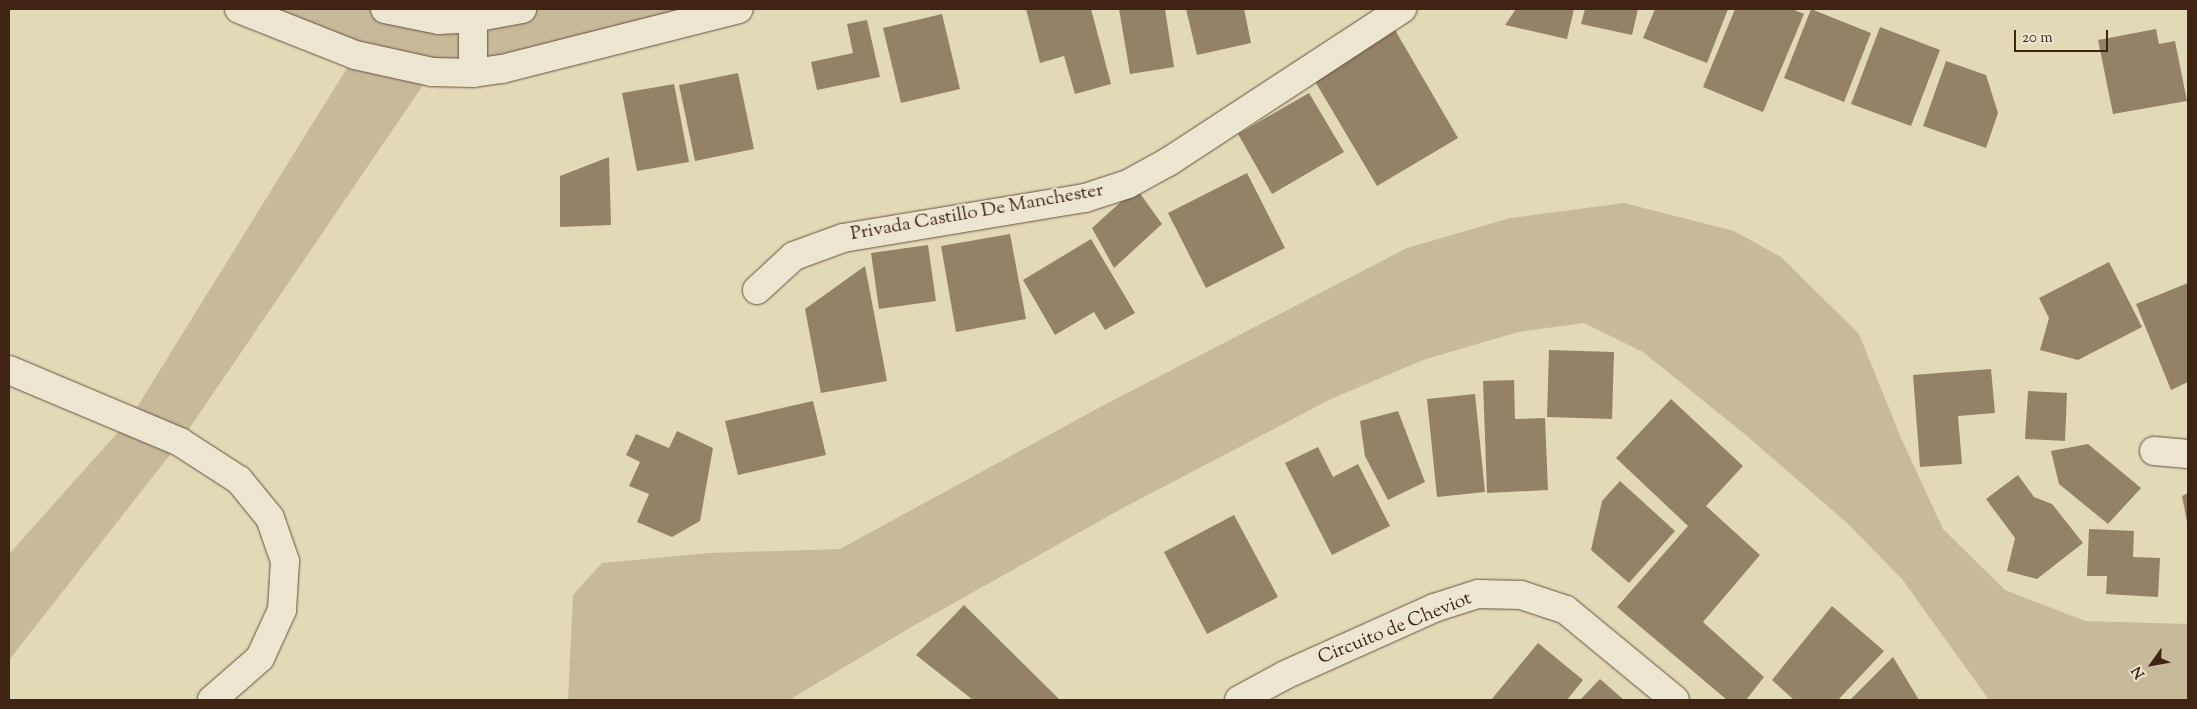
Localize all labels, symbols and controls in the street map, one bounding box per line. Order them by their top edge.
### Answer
scale bar [2017,20,2111,52]
text: 20 m [2022,28,2053,49]
street label: Privada Castillo De Manchester [849,180,1105,246]
street label: Circuito de Cheviot [1315,588,1475,670]
north arrow [2127,639,2177,689]
text: N [2128,662,2151,682]

